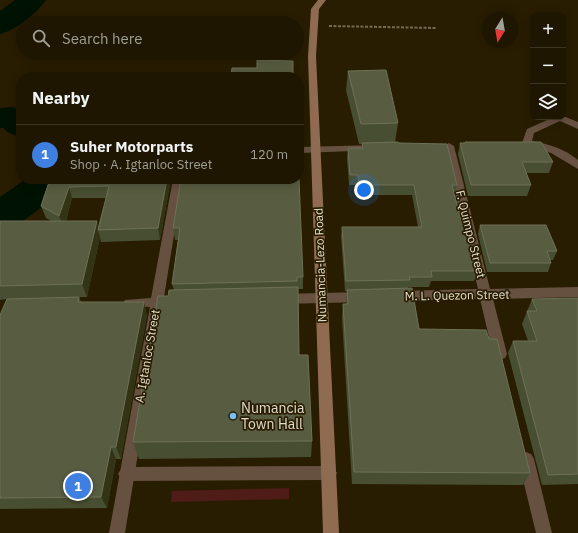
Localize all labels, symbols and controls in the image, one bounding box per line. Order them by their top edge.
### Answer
north arrow [482,12,518,48]
map controls [530,12,566,120]
button: + [530,12,566,48]
search box [16,16,304,60]
icon: search [30,27,52,49]
text: Search here [62,29,142,48]
button: − [530,48,566,84]
button: layers [530,84,566,120]
text: Nearby [32,87,90,109]
text: Suher Motorparts [70,137,193,156]
text: 1 [41,146,49,163]
text: 120 m [250,146,288,163]
text: Shop · A. Igtanloc Street [70,156,212,173]
your location [354,180,374,200]
street label: F. Quimpo Street [453,188,489,280]
street label: Numancia-Lezo Road [311,208,329,322]
street label: M. L. Quezon Street [404,287,510,303]
street label: A. Igtanloc Street [131,308,163,404]
place label: Numancia Town Hall [241,399,305,433]
marker: Numancia Town Hall [228,411,238,421]
pin: 1 [65,471,91,501]

